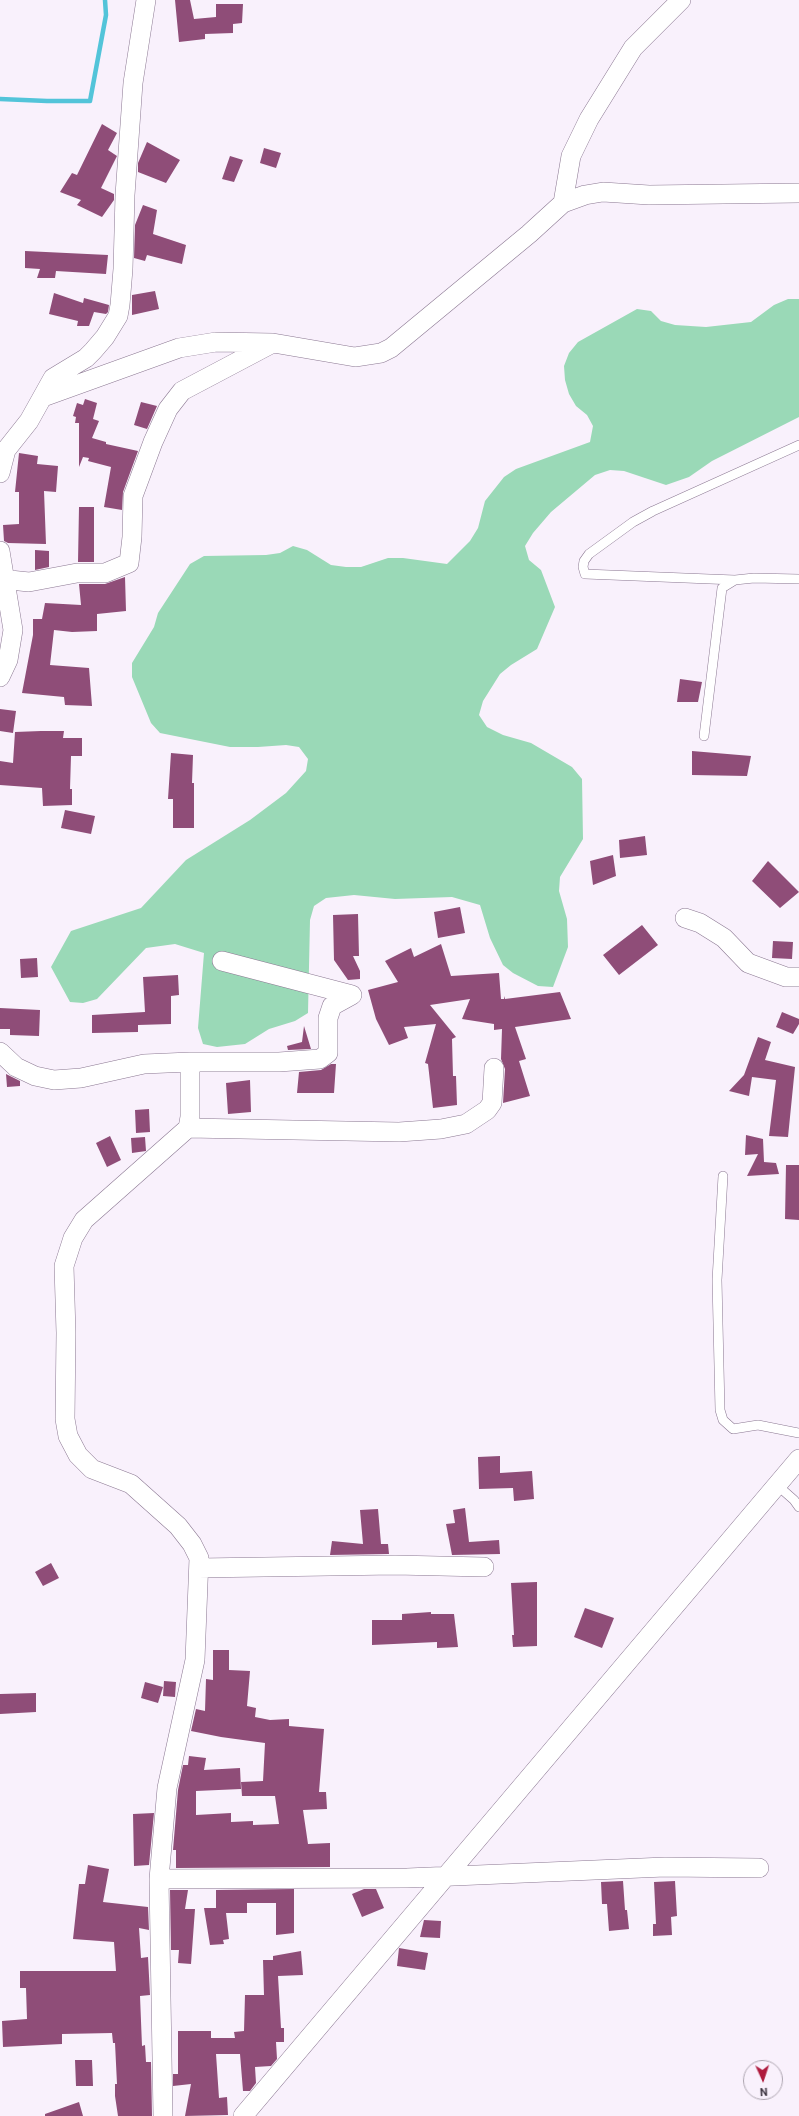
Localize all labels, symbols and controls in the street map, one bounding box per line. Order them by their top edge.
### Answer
north arrow [743,2060,783,2100]
text: N [759,2085,768,2098]

